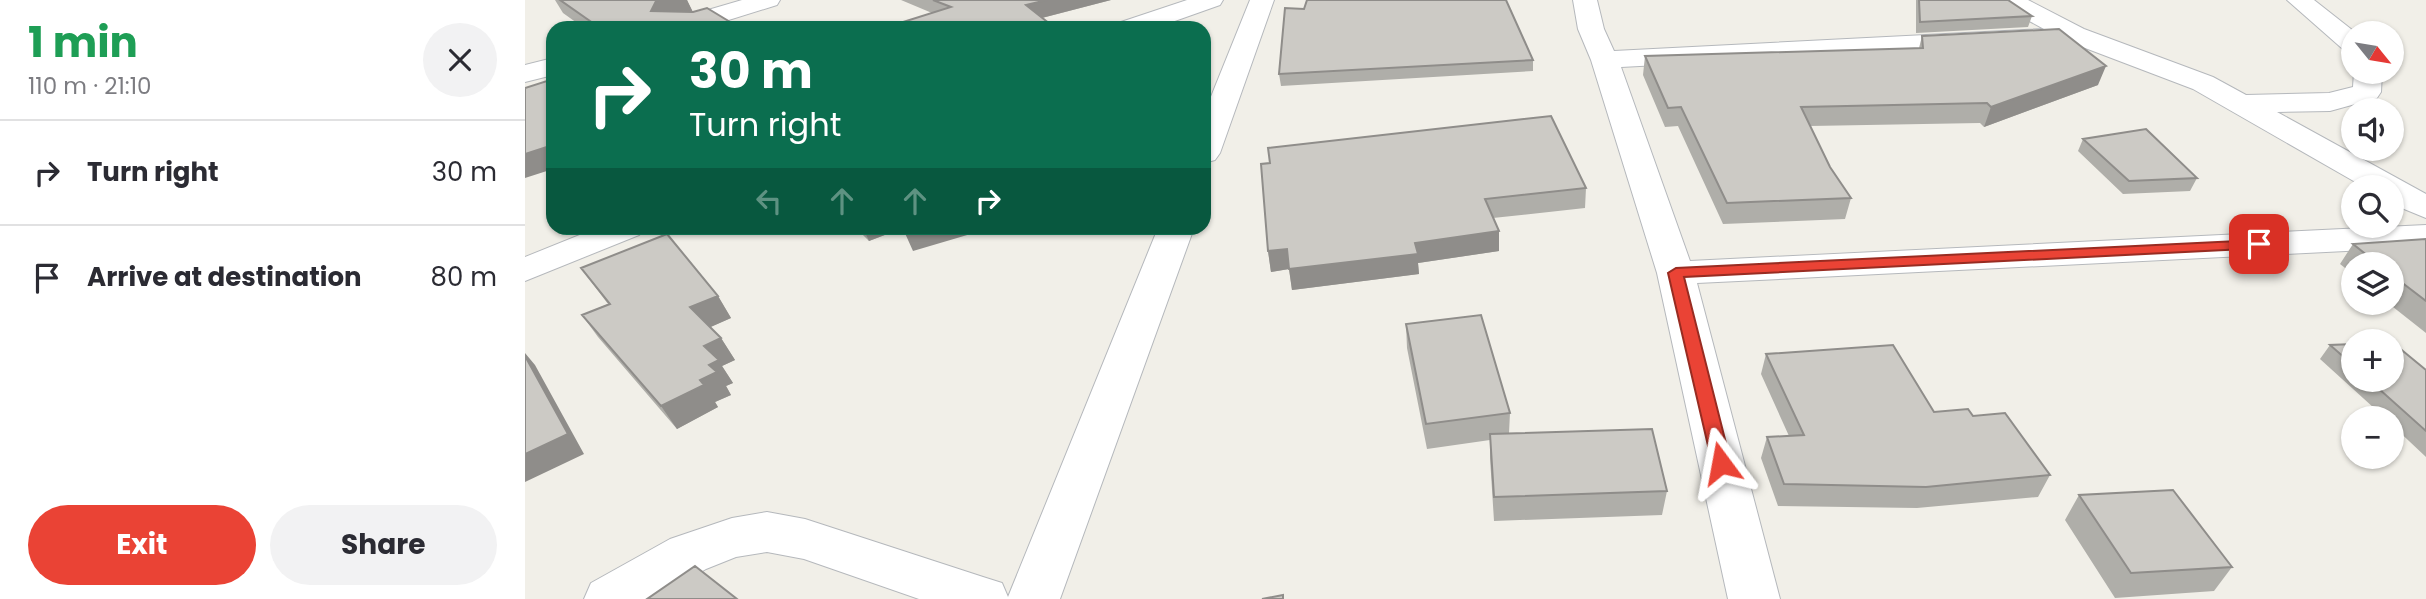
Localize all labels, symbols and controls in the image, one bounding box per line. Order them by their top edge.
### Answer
text: 1 min [28,13,138,72]
north arrow [2341,21,2405,84]
map controls [2341,21,2404,469]
button: close [423,23,497,97]
text: 30 m [689,37,813,105]
icon: right [574,49,665,140]
text: 110 m · 21:10 [28,70,151,102]
button: sound [2341,98,2404,161]
text: Turn right [689,102,841,147]
icon: right [28,154,66,192]
text: Turn right [87,154,219,190]
text: 30 m [432,154,497,190]
button: search [2341,175,2404,238]
icon: left [750,182,788,220]
icon: ahead [823,182,861,220]
icon: ahead [896,182,934,220]
icon: right [969,182,1007,220]
pin [2229,214,2289,274]
icon: arrive [2240,225,2278,263]
button: layers [2341,252,2404,315]
icon: arrive [28,259,66,297]
text: Arrive at destination [87,259,362,295]
text: 80 m [431,259,497,295]
button: + [2341,329,2404,392]
button: − [2341,406,2404,469]
position arrow [1684,426,1758,500]
button: Exit [28,505,256,585]
button: Share [270,505,497,585]

